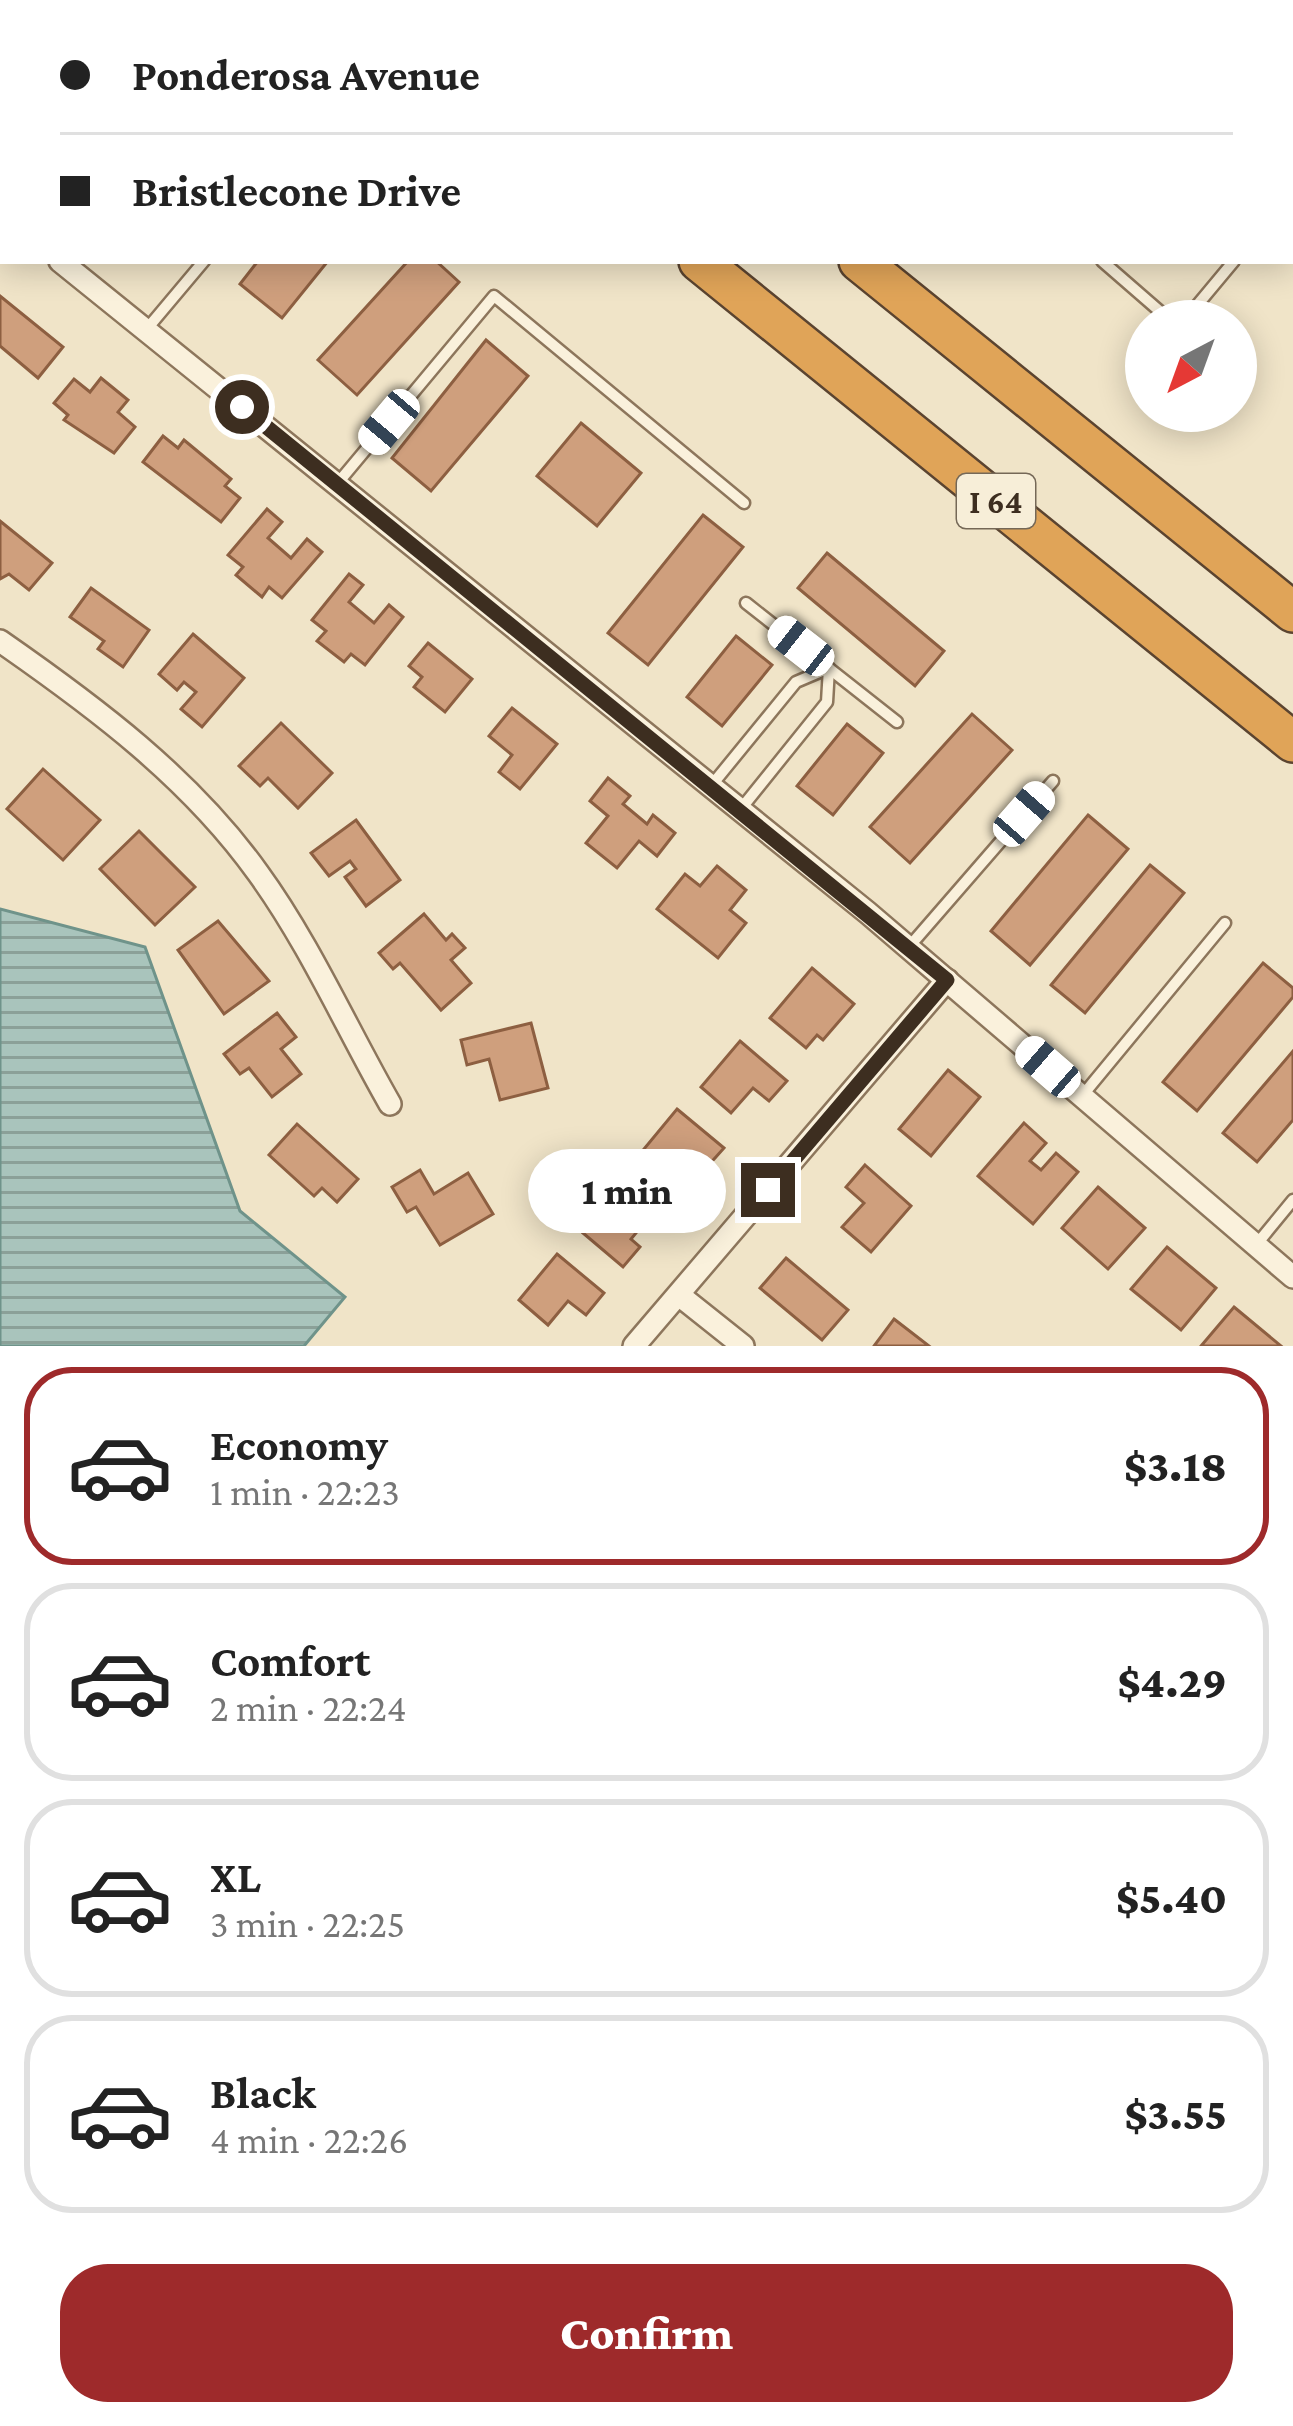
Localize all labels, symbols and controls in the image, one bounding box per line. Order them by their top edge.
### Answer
text: Ponderosa Avenue [132,50,480,100]
text: Bristlecone Drive [132,166,461,216]
north arrow [1125,300,1257,432]
map controls [1125,300,1257,432]
route start [215,380,269,434]
car [352,383,426,461]
road number: I 64 [957,474,1035,528]
car [762,610,840,682]
car [987,775,1061,853]
car [1009,1030,1087,1104]
callout: 1 min [528,1148,726,1232]
route end [741,1163,795,1217]
text: 1 min [581,1169,673,1212]
icon: car [66,1412,174,1520]
text: Economy [210,1420,388,1470]
text: $3.18 [1124,1441,1227,1491]
text: 1 min · 22:23 [210,1470,400,1513]
icon: car [66,1628,174,1736]
text: Comfort [210,1636,371,1686]
text: $4.29 [1117,1657,1227,1707]
text: 2 min · 22:24 [210,1686,407,1729]
icon: car [66,1844,174,1952]
text: XL [210,1852,261,1902]
text: $5.40 [1116,1873,1227,1923]
text: 3 min · 22:25 [210,1902,405,1945]
icon: car [66,2060,174,2168]
text: Black [210,2068,316,2118]
text: $3.55 [1124,2089,1227,2139]
text: 4 min · 22:26 [210,2118,408,2161]
button: Confirm [60,2264,1233,2402]

